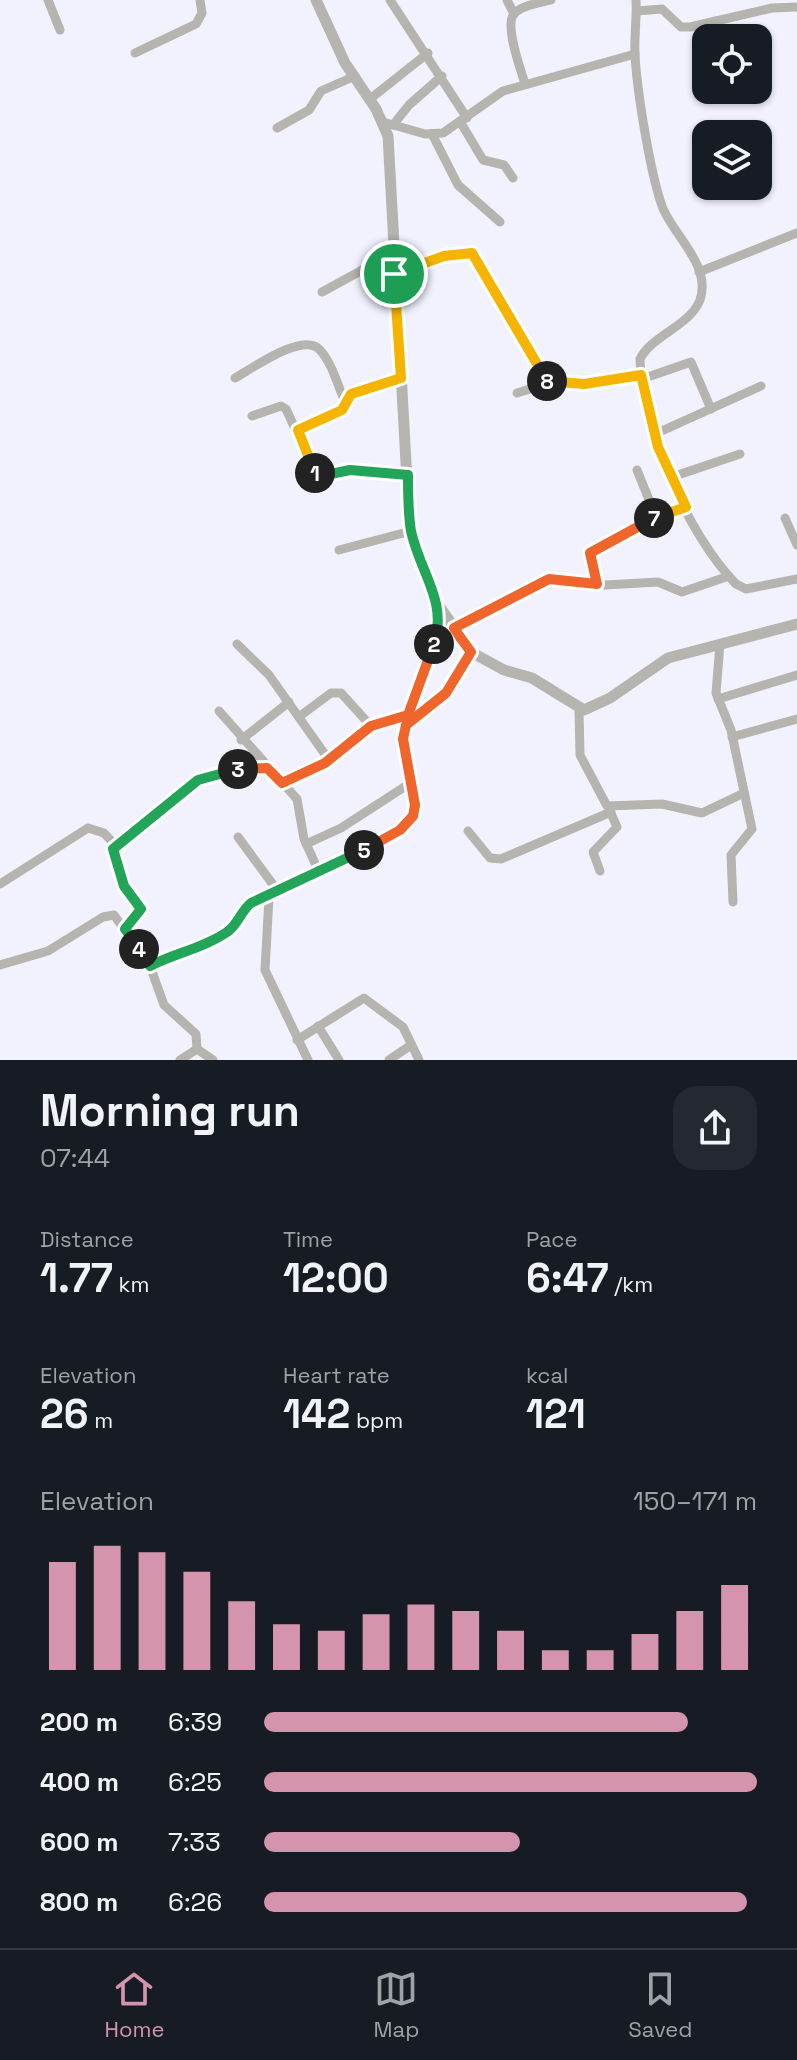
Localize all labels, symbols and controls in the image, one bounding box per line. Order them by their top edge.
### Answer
map controls [692,24,772,200]
button: locate [692,24,772,104]
button: layers [692,120,772,200]
pin [360,240,428,308]
icon: arrive [372,252,416,296]
pin: 8 [527,361,567,401]
text: 8 [540,367,554,395]
pin: 1 [295,453,335,493]
text: 1 [310,459,320,487]
pin: 7 [634,498,674,538]
text: 7 [648,504,660,532]
pin: 2 [414,624,454,664]
text: 2 [427,630,441,658]
pin: 3 [218,749,258,789]
text: 3 [231,755,245,783]
pin: 5 [344,830,384,870]
text: 5 [357,836,371,864]
pin: 4 [119,929,159,969]
text: 4 [132,935,146,963]
text: Morning run [40,1083,300,1139]
button: share [673,1086,757,1170]
text: 07:44 [40,1141,110,1175]
text: Distance [40,1225,134,1253]
text: Time [283,1225,333,1253]
text: Pace [526,1225,578,1253]
text: 1.77 [40,1253,113,1304]
text: 12:00 [283,1253,389,1304]
text: 6:47 [526,1253,609,1304]
text: km [113,1270,149,1298]
text: /km [609,1270,653,1298]
text: Elevation [40,1361,136,1389]
text: Heart rate [283,1361,390,1389]
text: kcal [526,1361,568,1389]
text: 26 [40,1389,88,1440]
text: 142 [283,1389,350,1440]
text: 121 [526,1389,586,1440]
text: m [88,1406,113,1434]
text: bpm [350,1406,403,1434]
text: Elevation [40,1484,154,1518]
text: 150–171 m [633,1484,757,1518]
text: 200 m [40,1705,118,1739]
text: 6:39 [168,1705,222,1739]
text: 400 m [40,1765,119,1799]
text: 6:25 [168,1765,222,1799]
text: 600 m [40,1825,119,1859]
text: 7:33 [168,1825,221,1859]
text: 800 m [40,1885,118,1919]
text: 6:26 [168,1885,222,1919]
tab: Home [105,1967,164,2043]
tab: Map [373,1967,419,2043]
tab: Saved [628,1967,693,2043]

